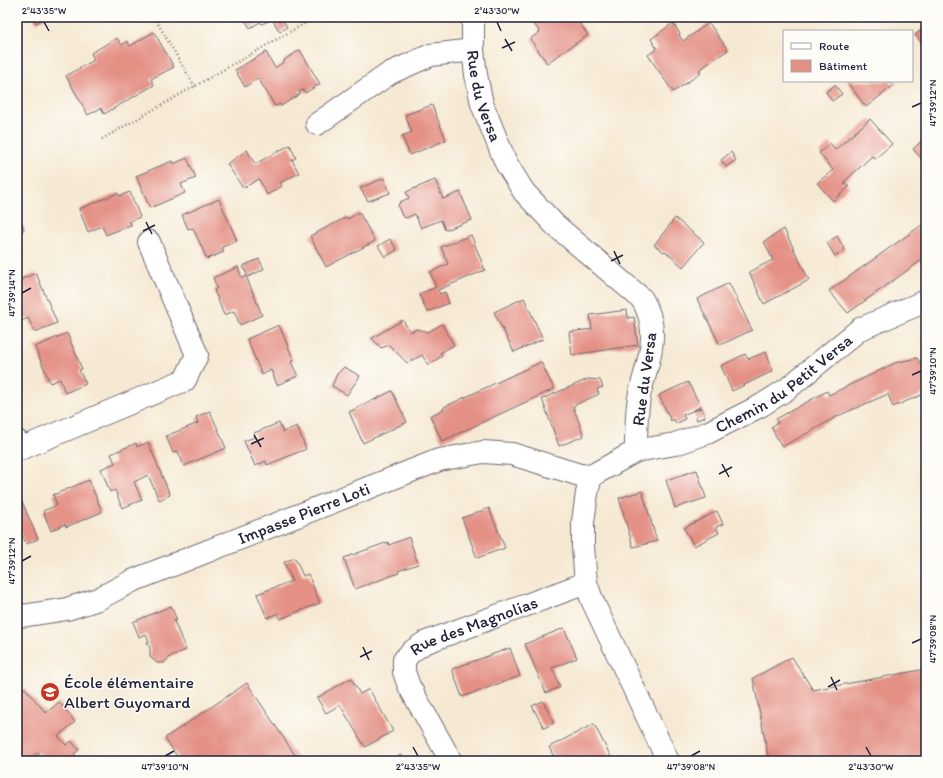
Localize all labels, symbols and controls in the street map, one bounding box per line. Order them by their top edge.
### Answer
text: 2°43'35"W [22,4,67,17]
text: 2°43'30"W [474,4,520,17]
legend [783,30,913,82]
text: Route [819,39,849,53]
street label: Rue du Versa [463,49,506,144]
text: Bâtiment [819,59,868,73]
text: 47°39'12"N [926,79,939,126]
text: 47°39'14"N [5,269,18,317]
street label: Chemin du Petit Versa [712,330,856,437]
street label: Rue du Versa [628,331,660,427]
text: 47°39'10"N [926,347,939,395]
street label: Impasse Pierre Loti [235,478,373,548]
text: 47°39'12"N [5,537,18,584]
street label: Rue des Magnolias [406,592,540,660]
text: 47°39'08"N [926,615,939,663]
place label: École élémentaire Albert Guyomard [64,672,194,712]
school or university icon: École élémentaire Albert Guyomard [39,681,61,703]
text: 47°39'10"N [141,760,189,773]
text: 2°43'35"W [396,760,441,773]
text: 47°39'08"N [667,760,715,773]
text: 2°43'30"W [848,760,894,773]

